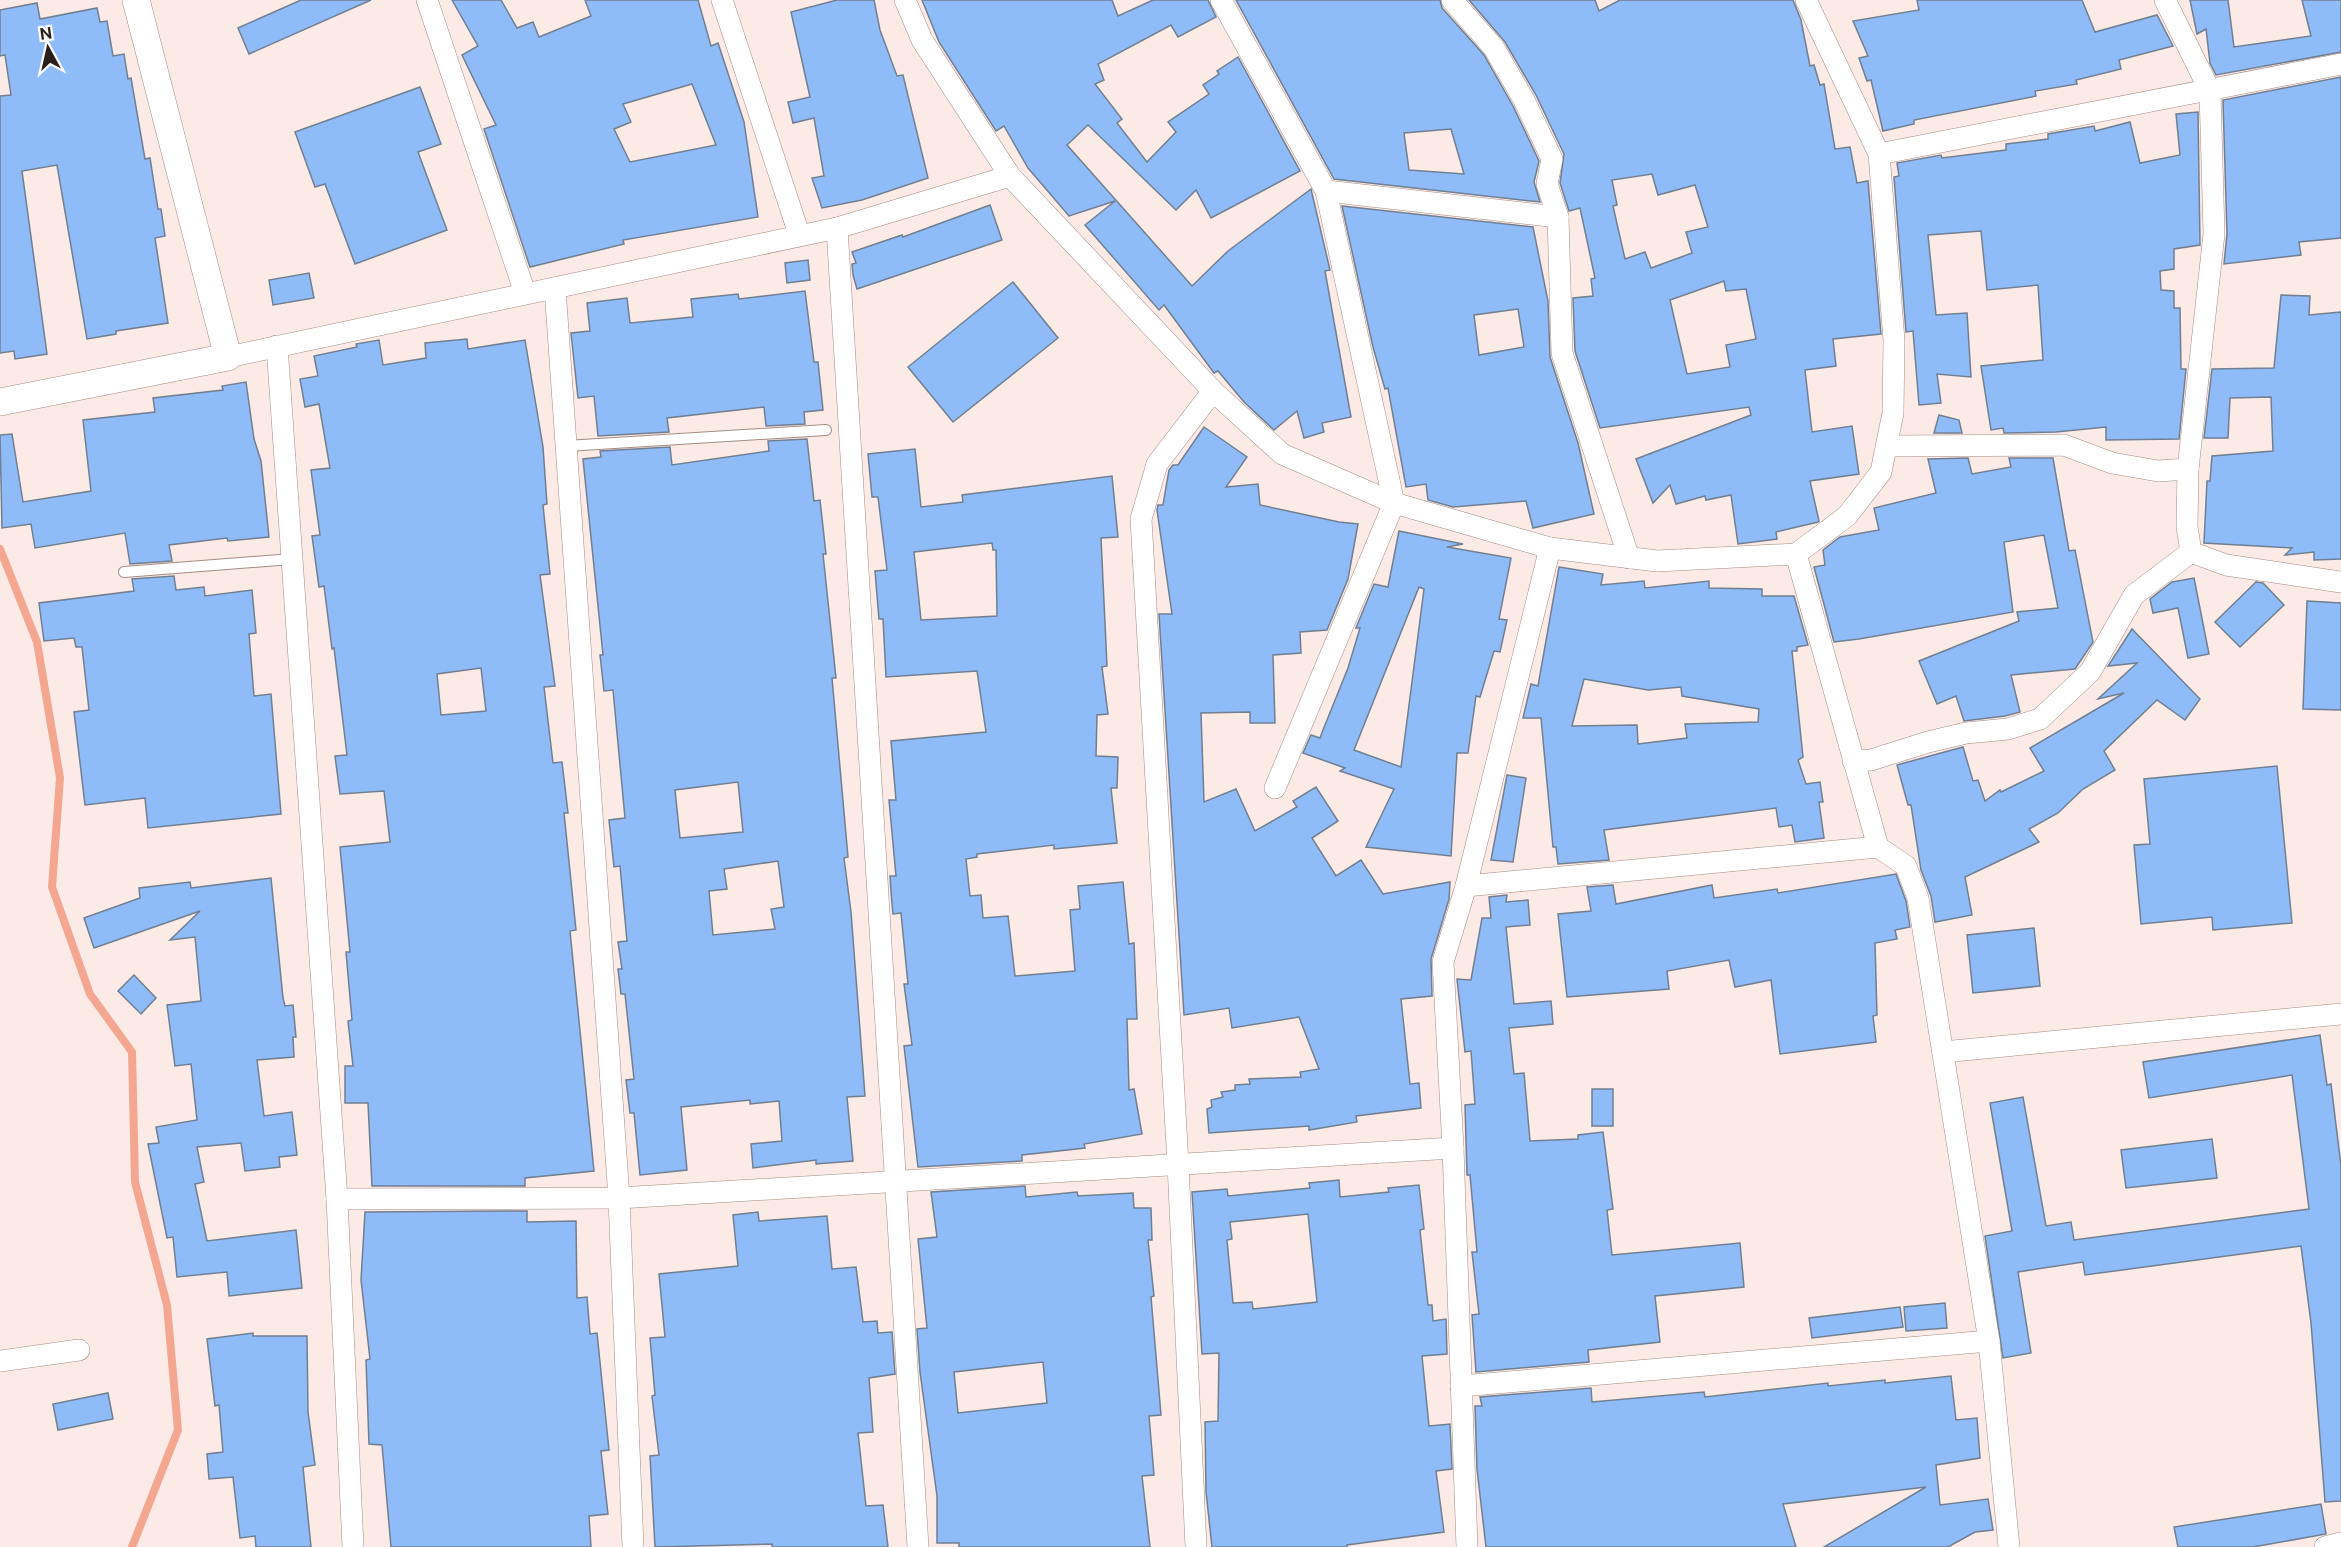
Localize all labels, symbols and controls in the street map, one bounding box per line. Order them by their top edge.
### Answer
north arrow [18,18,78,78]
text: N [38,23,54,44]

